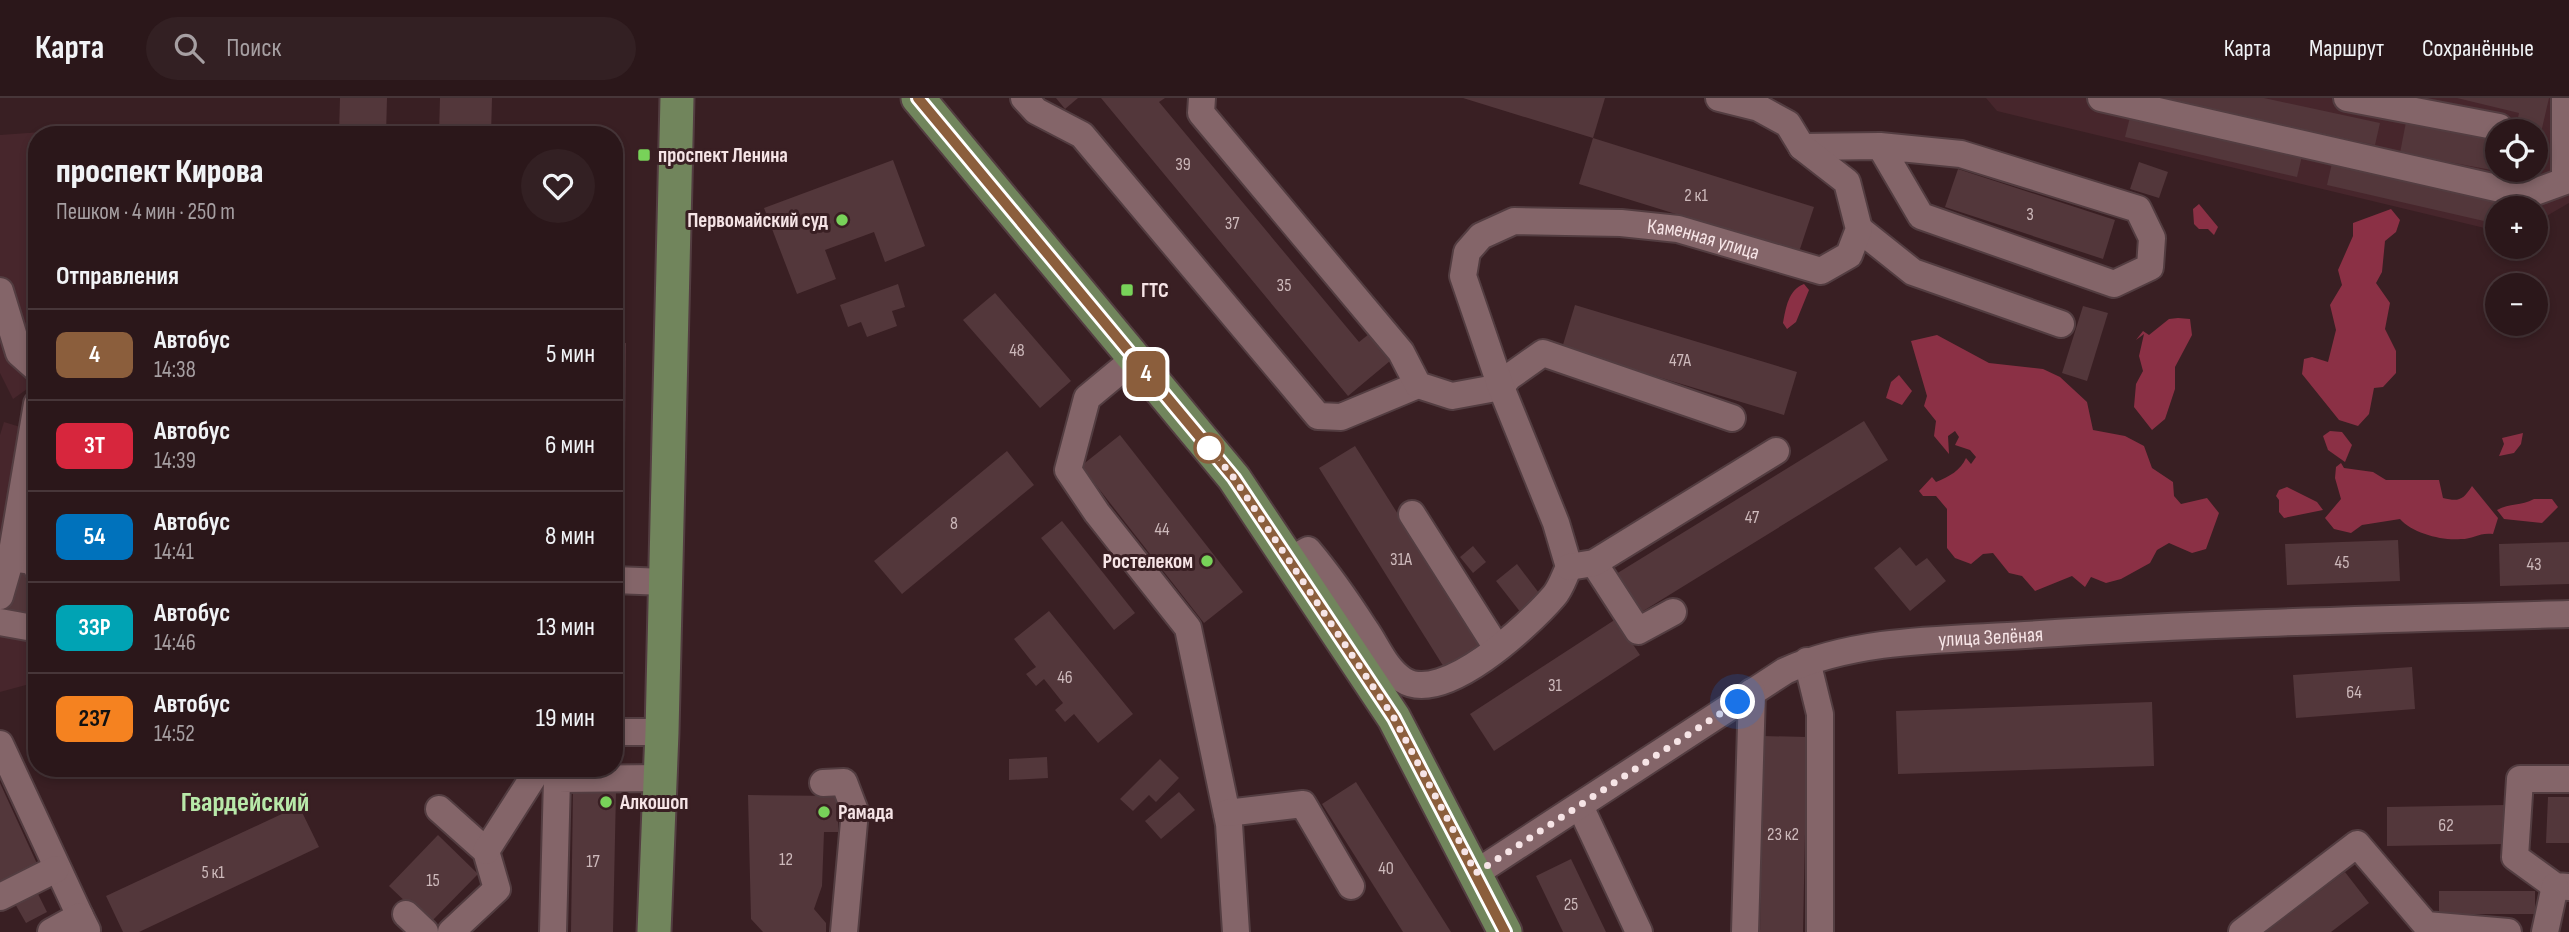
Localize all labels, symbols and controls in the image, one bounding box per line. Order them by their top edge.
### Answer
search box [146,17,636,80]
text: Карта [35,28,104,68]
icon: search [170,29,208,67]
text: Поиск [226,33,281,64]
text: Карта [2224,34,2271,63]
text: Маршрут [2309,34,2384,63]
text: Сохранённые [2422,34,2534,63]
map controls [2485,119,2548,336]
button: locate [2485,119,2548,182]
place label: проспект Ленина [658,143,788,168]
marker: проспект Ленина [636,147,652,163]
button: heart [521,149,595,223]
text: проспект Кирова [56,152,263,192]
house number: 39 [1175,154,1191,175]
house number: 2 к1 [1684,185,1708,206]
button: + [2485,196,2548,259]
text: Пешком · 4 мин · 250 m [56,198,235,226]
house number: 3 [2026,204,2034,225]
place label: Первомайский суд [687,208,828,233]
marker: Первомайский суд [834,212,850,228]
house number: 37 [1225,213,1240,234]
street label: Каменная улица [1646,213,1762,265]
text: Отправления [56,261,179,292]
button: − [2485,273,2548,336]
house number: 35 [1277,275,1291,296]
place label: ГТС [1141,278,1169,303]
marker: ГТС [1119,282,1135,298]
text: Автобус [154,325,230,356]
text: 5 мин [546,339,595,370]
text: 4 [89,340,100,369]
house number: 48 [1009,340,1025,361]
house number: 47А [1669,350,1691,371]
line badge: 4 [1123,351,1169,397]
text: 14:38 [154,356,196,384]
text: 4 [1140,359,1152,388]
text: Автобус [154,416,230,447]
text: 6 мин [545,430,595,461]
text: 3Т [84,431,105,460]
unlabelled marker [1194,433,1224,463]
text: 14:39 [154,447,196,475]
text: Автобус [154,507,230,538]
house number: 47 [1745,507,1760,528]
house number: 8 [950,513,958,534]
house number: 44 [1154,519,1170,540]
text: 8 мин [545,521,595,552]
text: 54 [84,522,105,551]
text: 14:41 [154,538,194,566]
place label: Ростелеком [1102,549,1193,574]
house number: 31А [1390,549,1412,570]
house number: 45 [2335,552,2349,573]
marker: Ростелеком [1199,553,1215,569]
house number: 43 [2526,554,2542,575]
text: Автобус [154,598,230,629]
text: 13 мин [536,612,595,643]
text: 33Р [78,613,111,642]
street label: улица Зелёная [1938,621,2044,652]
text: 14:46 [154,629,196,657]
house number: 46 [1057,667,1073,688]
house number: 31 [1548,675,1563,696]
house number: 64 [2346,682,2362,703]
your location [1720,684,1755,719]
text: Автобус [154,689,230,720]
text: 19 мин [536,703,595,734]
text: 237 [79,704,110,733]
text: 14:52 [154,720,195,748]
district label: Гвардейский [181,786,309,819]
place label: Алкошоп [619,790,688,815]
marker: Алкошоп [598,794,614,810]
place label: Рамада [838,800,894,825]
marker: Рамада [816,804,832,820]
house number: 62 [2438,815,2454,836]
house number: 23 к2 [1767,824,1799,845]
house number: 12 [779,849,793,870]
house number: 17 [586,851,601,872]
house number: 40 [1378,858,1394,879]
house number: 5 к1 [201,862,225,883]
house number: 15 [426,870,440,891]
house number: 25 [1564,894,1578,915]

